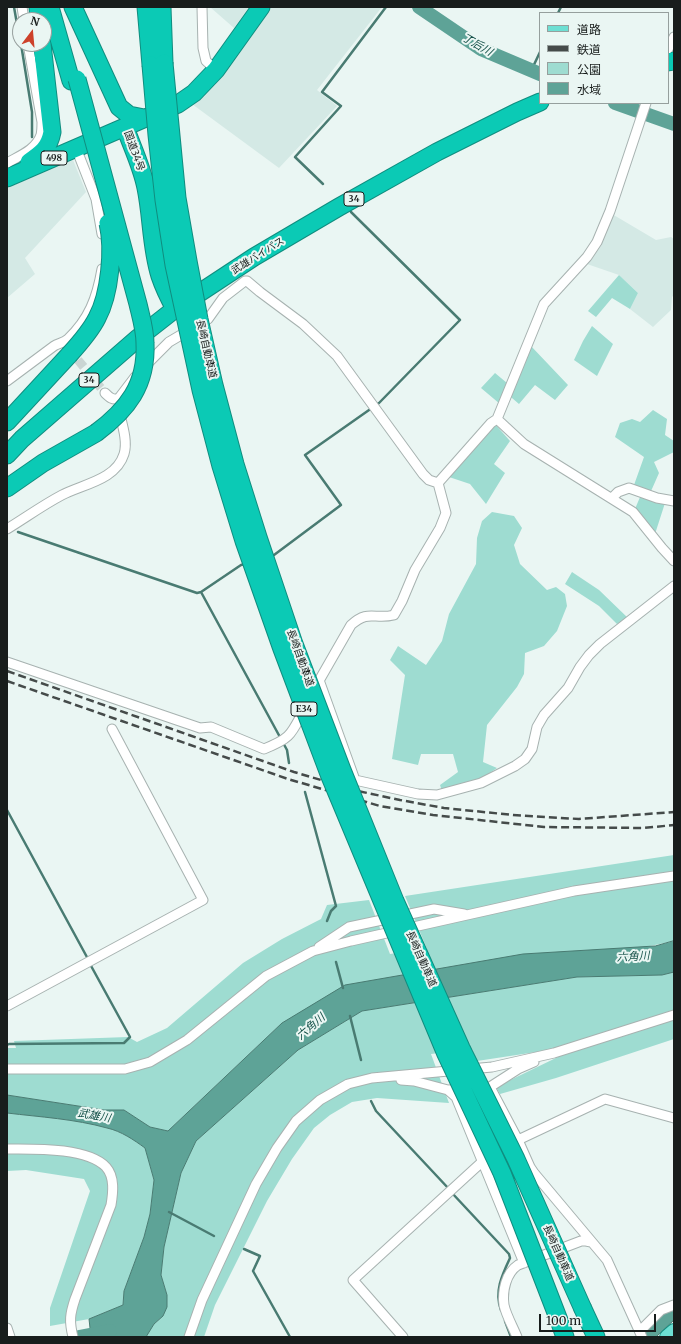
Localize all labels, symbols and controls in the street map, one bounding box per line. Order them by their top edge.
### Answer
north arrow [12,12,52,52]
legend [539,12,669,104]
text: N [29,13,41,29]
text: 道路 [577,22,601,37]
water label: 丁后川 [459,31,495,59]
text: 鉄道 [577,42,601,57]
text: 公園 [577,62,601,77]
text: 水域 [577,82,601,97]
street label: 国道34号 [121,129,147,173]
road number: 498 [41,151,67,165]
road number: 34 [344,192,364,206]
street label: 武雄バイパス [229,235,287,277]
street label: 長崎自動車道 [193,318,219,380]
road number: 34 [79,373,99,387]
street label: 長崎自動車道 [284,628,316,688]
road number: E34 [291,702,317,716]
street label: 長崎自動車道 [403,929,439,989]
water label: 六角川 [616,950,650,964]
water label: 六角川 [294,1011,328,1043]
water label: 武雄川 [77,1107,111,1125]
street label: 長崎自動車道 [540,1223,576,1283]
scale bar [541,1306,658,1332]
text: 100 m [546,1313,581,1328]

